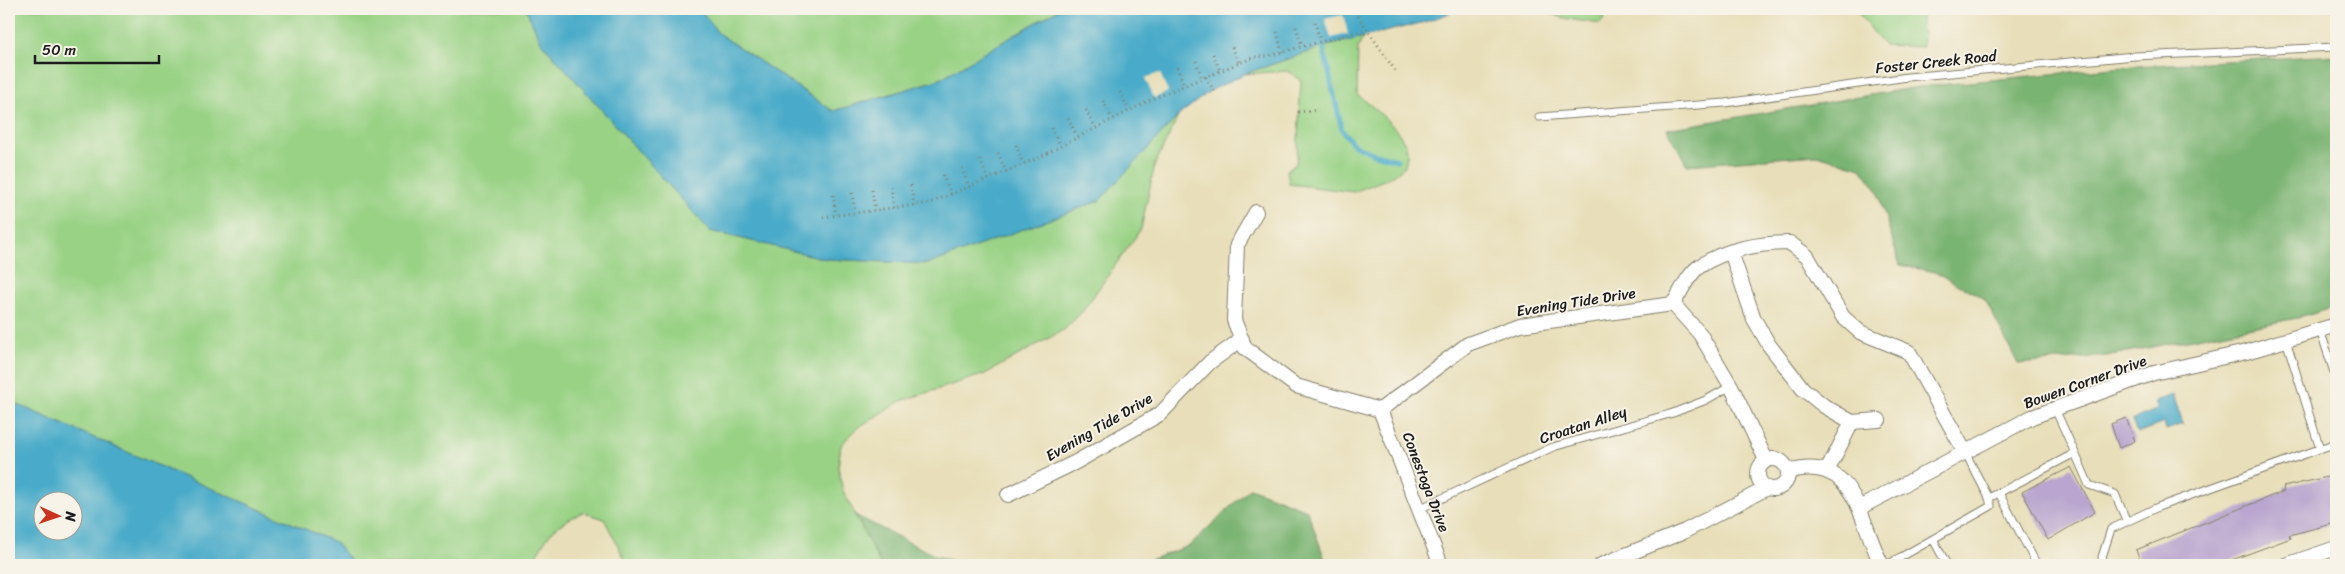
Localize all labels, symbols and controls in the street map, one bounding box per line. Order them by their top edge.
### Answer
scale bar [35,32,159,64]
text: 50 m [42,37,77,63]
street label: Foster Creek Road [1874,43,1999,81]
street label: Evening Tide Drive [1515,280,1637,324]
street label: Bowen Corner Drive [2020,348,2150,416]
street label: Evening Tide Drive [1040,386,1158,468]
street label: Croatan Alley [1536,399,1630,451]
street label: Conestoga Drive [1395,428,1457,536]
north arrow [32,492,82,542]
text: N [58,510,83,522]

